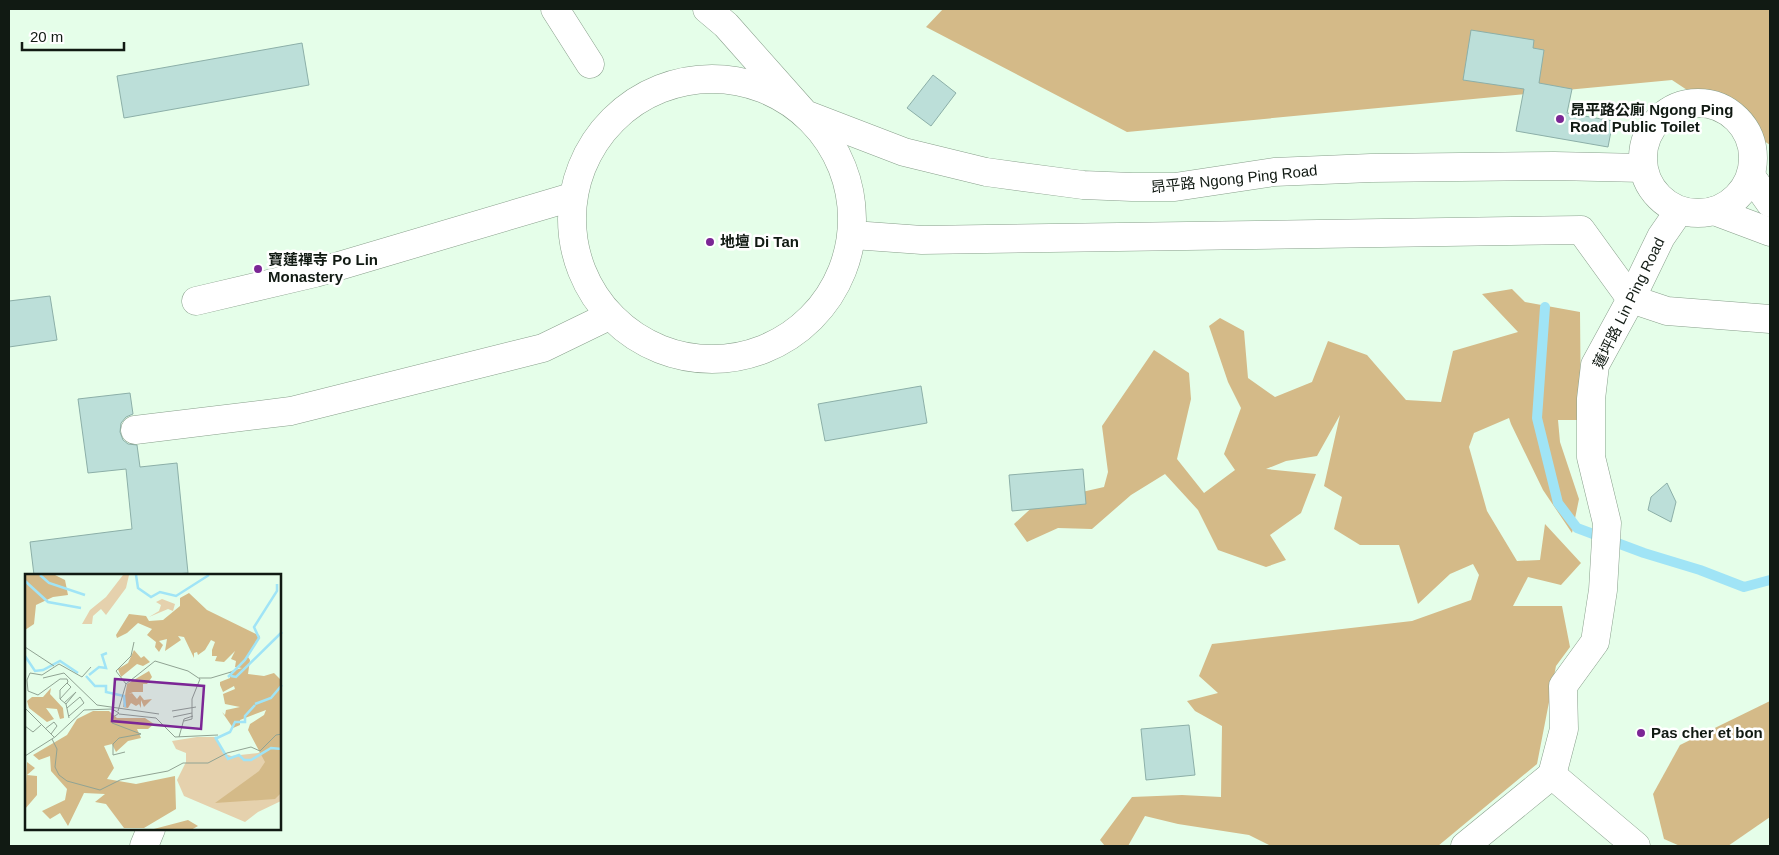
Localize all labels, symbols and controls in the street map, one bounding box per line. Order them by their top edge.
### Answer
scale bar [22,20,125,52]
text: 20 m [30,28,63,45]
place label: 昂平路公廁 Ngong Ping Road Public Toilet [1570,101,1733,135]
marker: 昂平路公廁 Ngong Ping Road Public Toilet [1554,113,1566,125]
street label: 昂平路 Ngong Ping Road [1150,161,1318,196]
place label: 地壇 Di Tan [720,233,799,250]
street label: 蓮坪路 Lin Ping Road [1589,235,1668,371]
marker: 地壇 Di Tan [704,236,716,248]
place label: 寶蓮禪寺 Po Lin Monastery [268,251,378,285]
marker: 寶蓮禪寺 Po Lin Monastery [252,263,264,275]
inset map [25,574,281,830]
place label: Pas cher et bon [1651,724,1763,741]
marker: Pas cher et bon [1635,727,1647,739]

